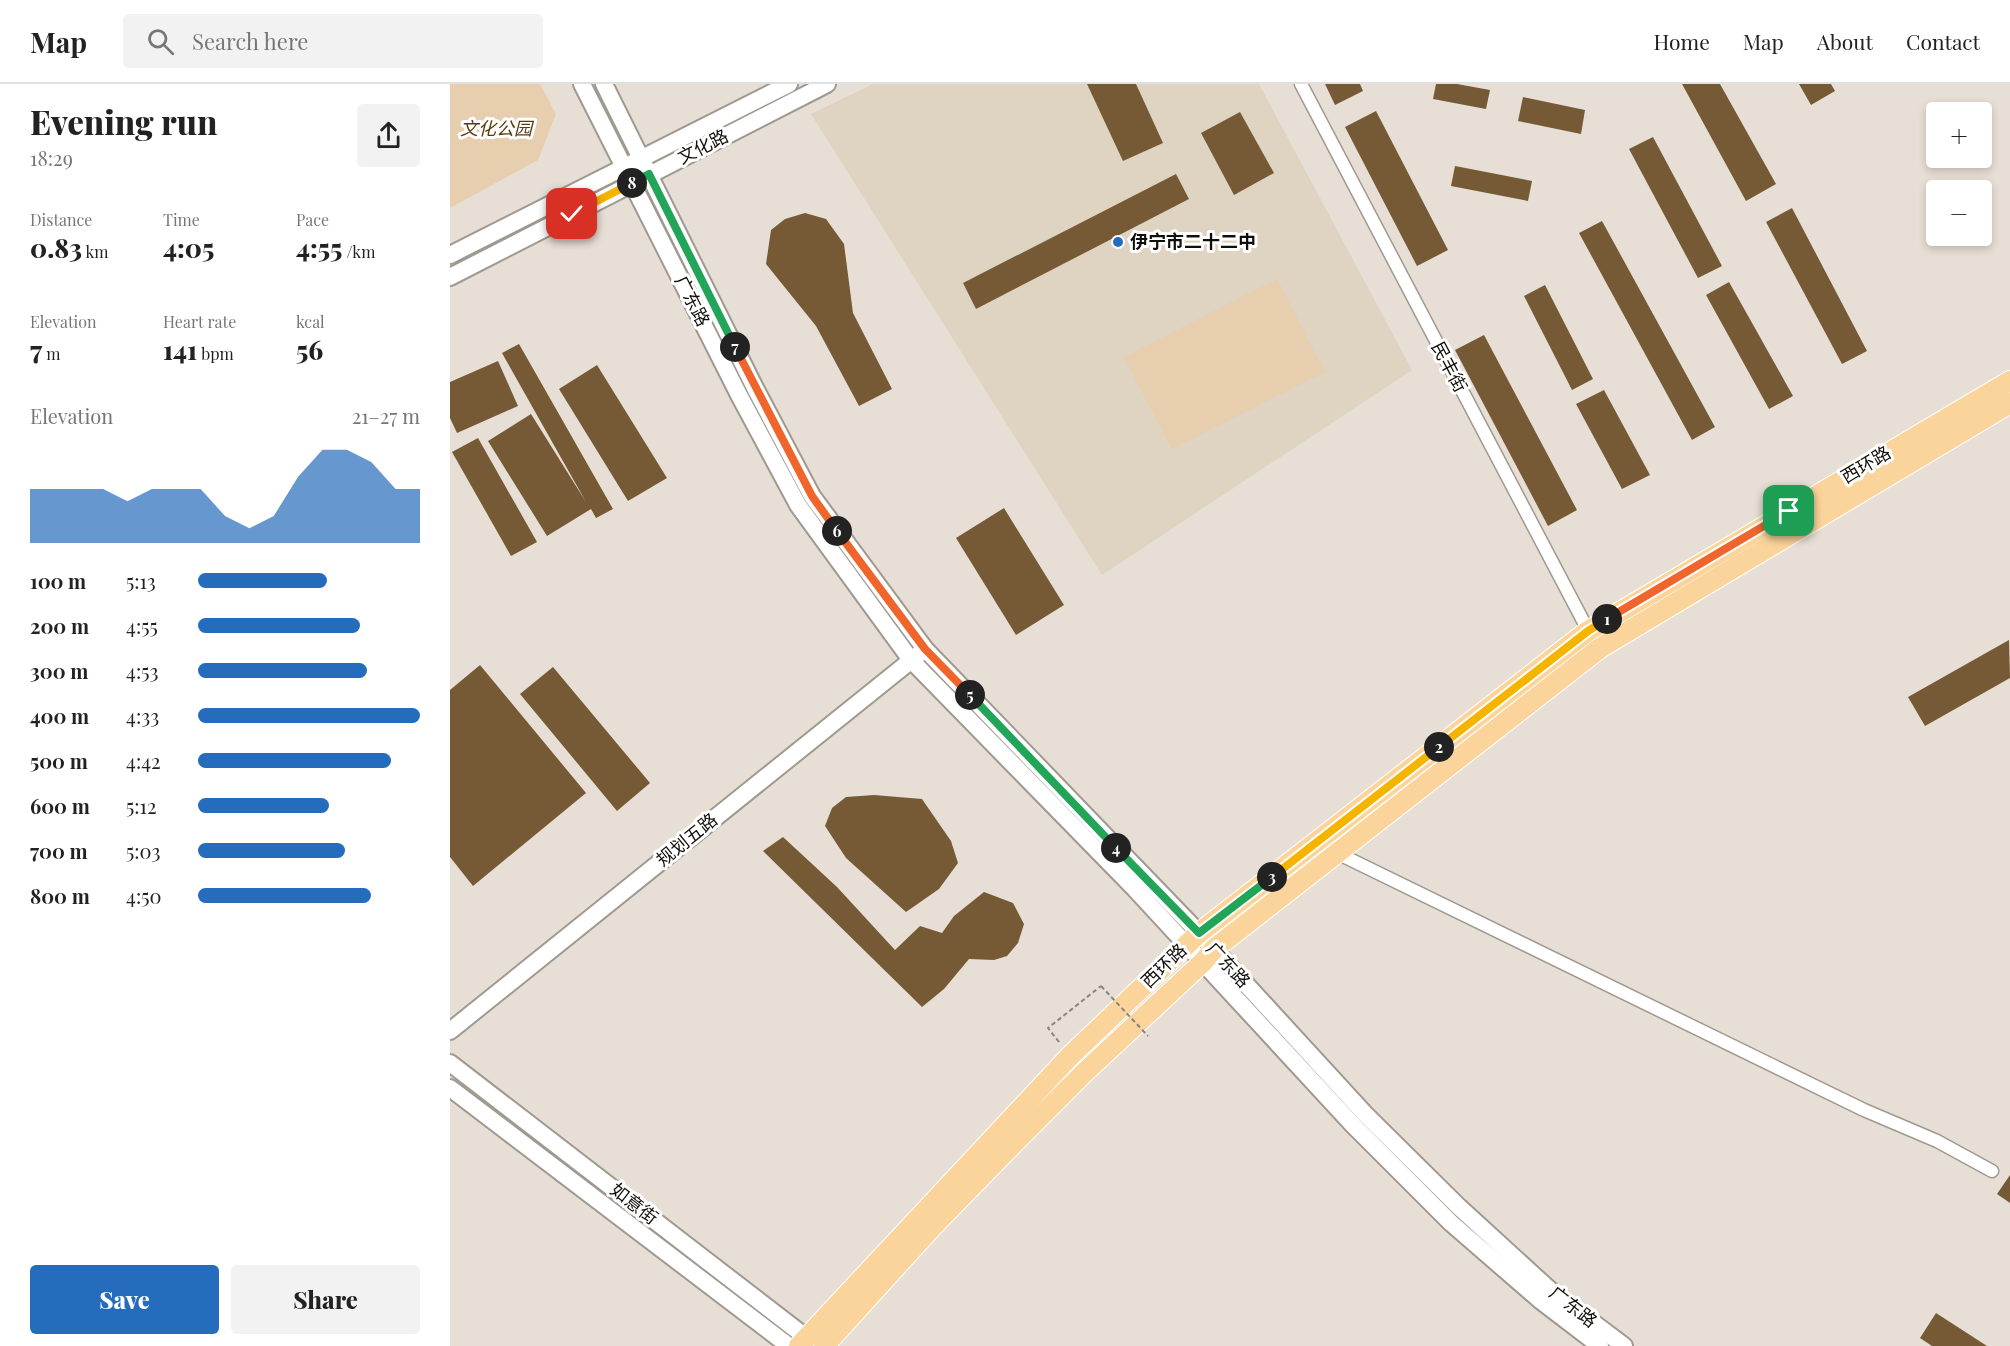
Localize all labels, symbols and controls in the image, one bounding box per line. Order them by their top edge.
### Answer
search box [123,14,543,68]
text: Map [30,23,87,60]
icon: search [144,25,177,58]
text: Search here [192,26,308,56]
text: Home [1654,27,1710,55]
text: Map [1743,27,1784,55]
text: About [1817,27,1873,55]
text: Contact [1906,27,1980,55]
text: Evening run [30,99,217,143]
map controls [1926,102,1992,246]
button: + [1926,102,1992,168]
button: share [357,104,420,167]
park label: 文化公园 [460,116,535,140]
street label: 文化路 [673,123,732,169]
text: 18:29 [30,144,73,171]
pin: 8 [617,168,647,198]
text: 8 [628,172,636,193]
button: − [1926,180,1992,246]
pin [546,188,597,239]
icon: check [555,197,588,230]
text: Distance [30,209,92,230]
text: Time [163,209,200,230]
text: Pace [296,209,329,230]
place label: 伊宁市二十二中 [1130,229,1256,253]
text: 0.83 [30,230,82,265]
text: 4:05 [163,230,214,265]
text: 4:55 [296,230,342,265]
marker: 伊宁市二十二中 [1111,235,1125,249]
text: km [82,241,108,262]
text: /km [342,241,375,262]
street label: 广东路 [670,271,716,330]
text: Elevation [30,311,97,332]
text: Heart rate [163,311,236,332]
text: kcal [296,311,325,332]
text: 7 [30,332,42,367]
text: 141 [163,332,197,367]
text: 56 [296,332,323,367]
pin: 7 [720,332,750,362]
text: 7 [731,336,739,357]
street label: 民丰街 [1427,337,1473,396]
text: m [42,343,60,364]
text: bpm [197,343,234,364]
text: Elevation [30,402,113,429]
text: 21–27 m [352,402,420,429]
street label: 西环路 [1836,440,1895,488]
pin [1763,485,1814,536]
icon: arrive [1772,494,1805,527]
pin: 6 [822,516,852,546]
text: 6 [833,520,841,541]
text: 100 m [30,567,86,594]
text: 5:13 [126,567,156,594]
pin: 1 [1592,604,1622,634]
text: 1 [1604,608,1610,629]
text: 200 m [30,612,89,639]
text: 4:55 [126,612,158,639]
text: 300 m [30,657,88,684]
text: 4:53 [126,657,159,684]
pin: 5 [955,680,985,710]
text: 5 [966,684,974,705]
text: 400 m [30,702,89,729]
text: 4:33 [126,702,159,729]
pin: 2 [1424,732,1454,762]
text: 2 [1435,736,1443,757]
text: 500 m [30,747,88,774]
text: 4:42 [126,747,161,774]
text: 600 m [30,792,90,819]
text: 5:12 [126,792,157,819]
street label: 规划五路 [651,807,722,871]
pin: 4 [1101,833,1131,863]
text: 700 m [30,837,88,864]
text: 5:03 [126,837,161,864]
text: 4 [1112,837,1120,858]
pin: 3 [1257,862,1287,892]
text: 3 [1268,866,1276,887]
text: 800 m [30,882,90,909]
text: 4:50 [126,882,162,909]
street label: 广东路 [1202,936,1256,992]
street label: 西环路 [1136,938,1191,993]
street label: 如意街 [606,1177,663,1229]
button: Save [30,1265,219,1334]
button: Share [231,1265,420,1334]
street label: 广东路 [1545,1280,1602,1332]

